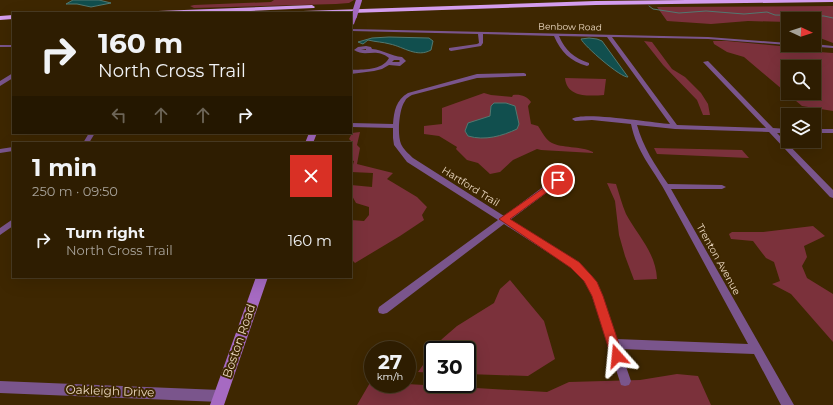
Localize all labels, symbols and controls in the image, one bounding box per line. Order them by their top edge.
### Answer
north arrow [781,12,821,52]
map controls [781,12,821,148]
street label: Benbow Road [538,20,602,33]
text: 160 m [98,26,183,60]
icon: right [32,28,84,80]
text: North Cross Trail [98,60,246,82]
button: search [781,60,821,100]
icon: left [108,104,130,126]
icon: ahead [150,104,172,126]
icon: ahead [192,104,214,126]
icon: right [234,104,256,126]
button: layers [781,108,821,148]
text: 1 min [32,153,97,182]
button: close [290,155,332,197]
pin [541,163,575,197]
street label: Hartford Trail [439,164,502,209]
icon: arrive [547,169,569,191]
text: 250 m · 09:50 [32,183,118,199]
street label: Trenton Avenue [694,221,744,297]
text: Turn right [66,223,145,242]
icon: right [32,229,54,251]
text: 160 m [288,231,332,250]
text: North Cross Trail [66,242,173,258]
street label: Boston Road [219,302,258,380]
position arrow [596,335,638,377]
speed limit sign: 30 [424,341,476,393]
text: 27 [378,350,402,374]
text: km/h [377,370,403,383]
street label: Oakleigh Drive [65,381,155,400]

